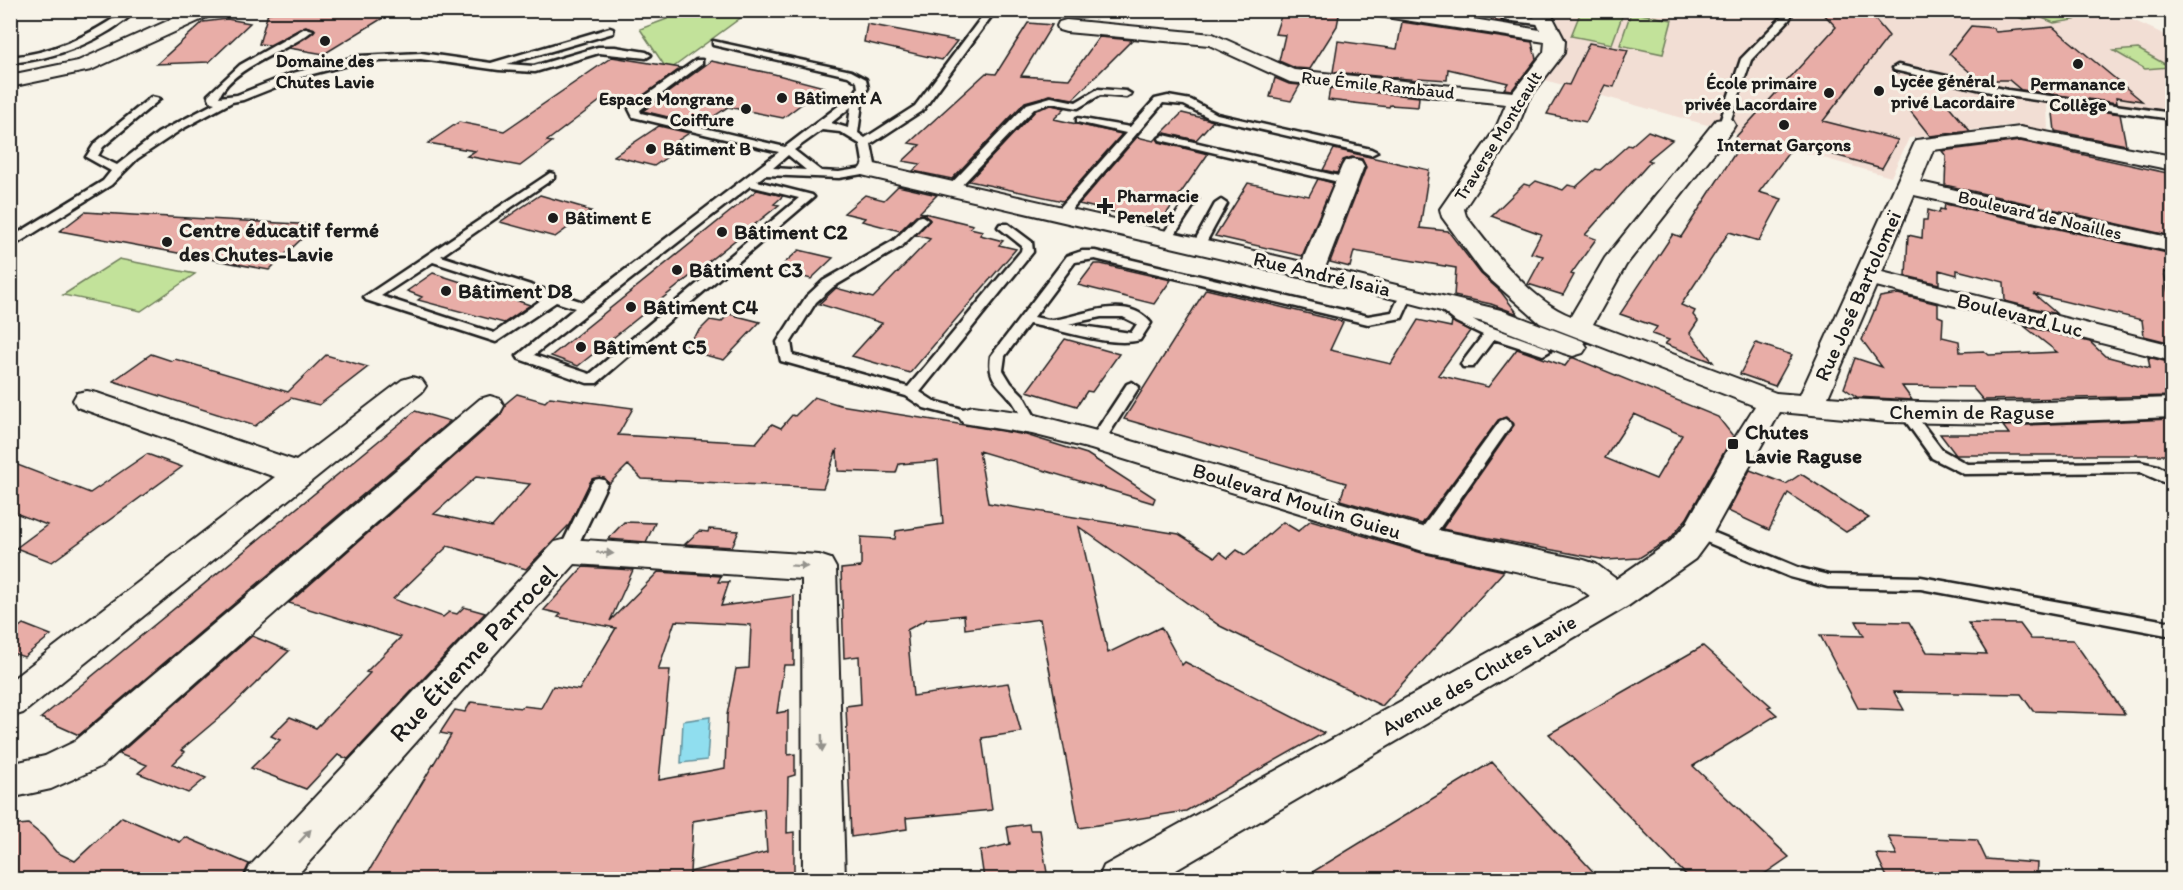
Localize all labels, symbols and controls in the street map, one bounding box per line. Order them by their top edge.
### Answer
marker: Domaine des Chutes Lavie [318,34,332,48]
place label: Domaine des Chutes Lavie [276,50,375,93]
marker: Permanance Collège [2071,57,2085,71]
street label: Rue Émile Rambaud [1300,66,1456,104]
street label: Traverse Montcault [1449,67,1547,205]
place label: Lycée général privé Lacordaire [1890,70,2015,113]
place label: École primaire privée Lacordaire [1684,72,1817,115]
place label: Permanance Collège [2030,73,2126,116]
marker: Lycée général privé Lacordaire [1872,84,1886,98]
marker: École primaire privée Lacordaire [1822,86,1836,100]
place label: Bâtiment A [794,87,882,109]
place label: Espace Mongrane Coiffure [599,88,734,131]
marker: Bâtiment A [775,91,789,105]
marker: Espace Mongrane Coiffure [739,102,753,116]
marker: Internat Garçons [1777,118,1791,132]
place label: Internat Garçons [1717,134,1851,156]
place label: Bâtiment B [663,138,751,160]
marker: Bâtiment B [644,142,658,156]
place label: Pharmacie Penelet [1117,185,1199,228]
street label: Boulevard de Noailles [1956,185,2124,245]
marker: Pharmacie Penelet [1098,199,1112,213]
street label: Rue José Bartolomeï [1809,206,1907,385]
place label: Bâtiment E [565,207,651,229]
marker: Bâtiment E [546,211,560,225]
place label: Centre éducatif fermé des Chutes-Lavie [179,217,379,266]
place label: Bâtiment C2 [734,219,848,244]
marker: Bâtiment C2 [715,225,729,239]
marker: Centre éducatif fermé des Chutes-Lavie [160,235,174,249]
street label: Rue André Isaïa [1251,246,1393,301]
place label: Bâtiment C3 [689,257,803,282]
marker: Bâtiment C3 [670,263,684,277]
place label: Bâtiment D8 [458,278,573,303]
marker: Bâtiment D8 [439,284,453,298]
street label: Boulevard Luc [1955,287,2086,342]
place label: Bâtiment C4 [643,294,759,319]
marker: Bâtiment C4 [624,300,638,314]
place label: Bâtiment C5 [593,334,707,359]
marker: Bâtiment C5 [574,340,588,354]
street label: Chemin de Raguse [1889,399,2055,424]
place label: Chutes Lavie Raguse [1745,419,1862,469]
marker: Chutes Lavie Raguse [1726,437,1740,451]
street label: Boulevard Moulin Guieu [1190,457,1404,544]
one-way arrow [595,548,614,558]
street label: Rue Étienne Parrocel [382,557,564,749]
one-way arrow [790,562,809,571]
street label: Avenue des Chutes Lavie [1377,609,1580,741]
one-way arrow [817,733,826,752]
one-way arrow [297,830,311,844]

